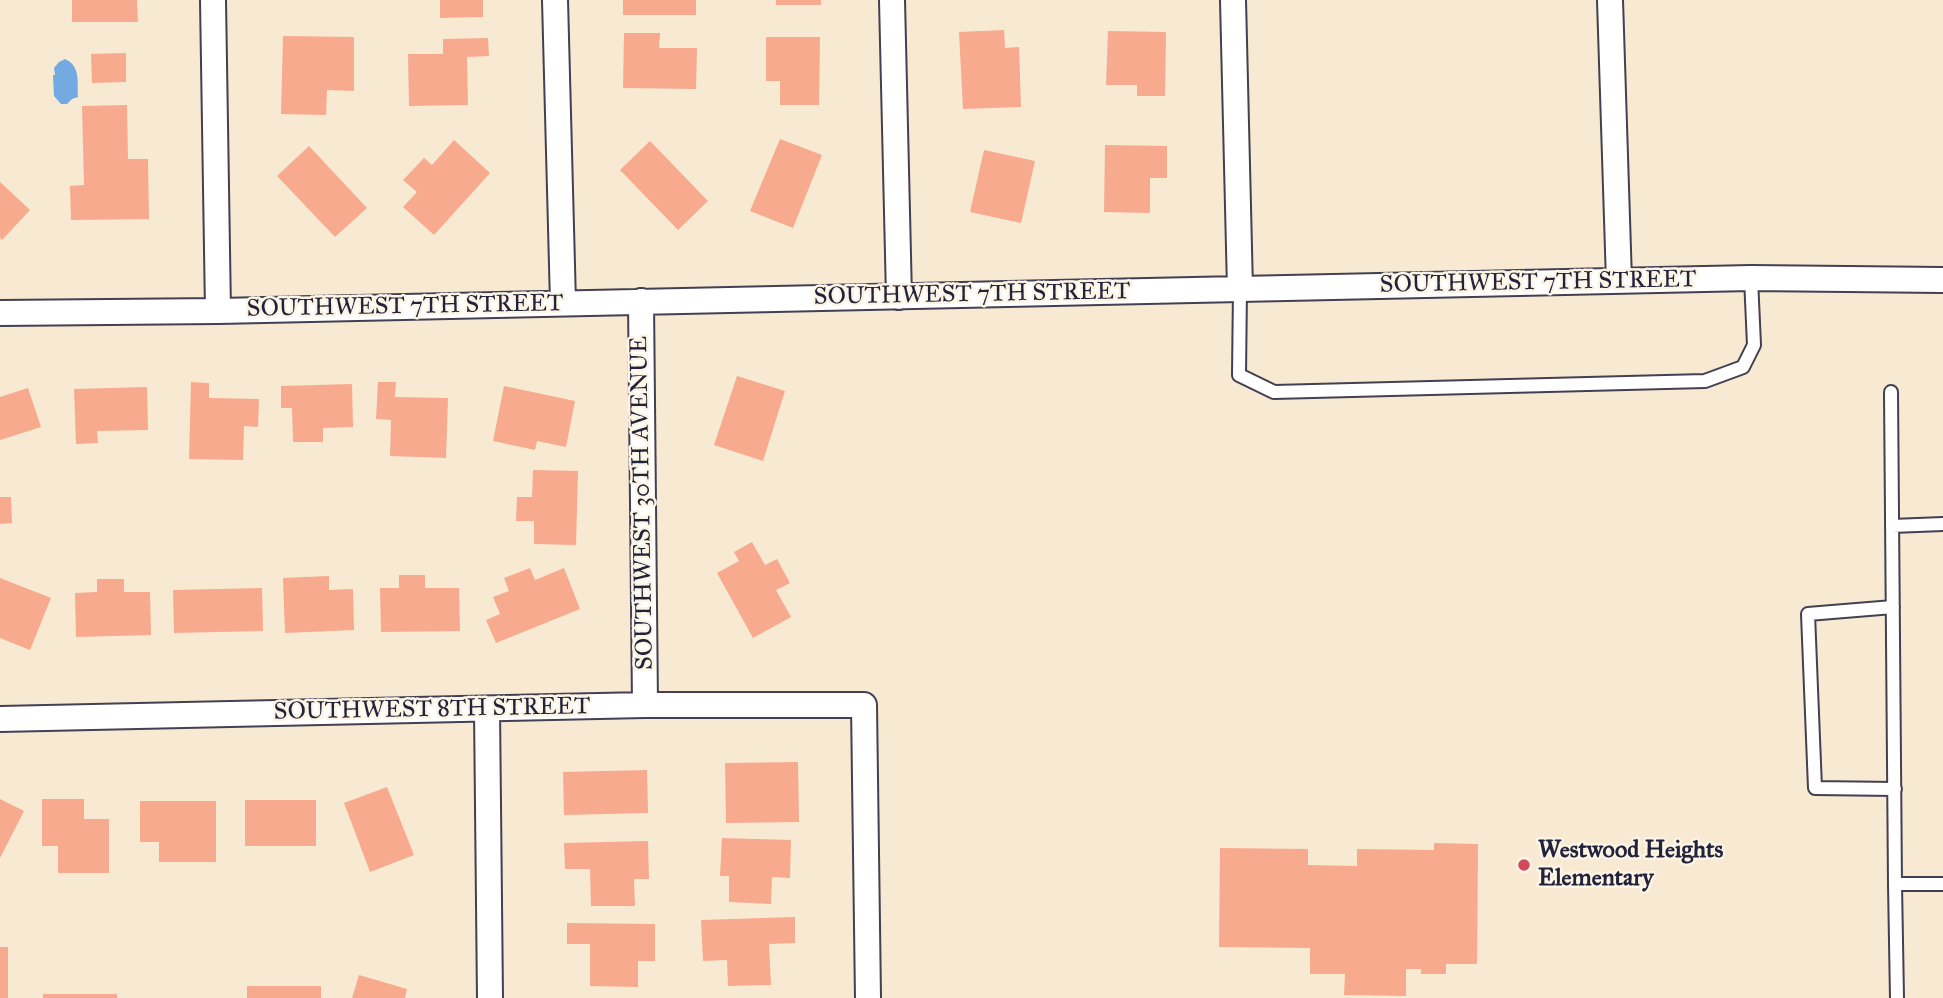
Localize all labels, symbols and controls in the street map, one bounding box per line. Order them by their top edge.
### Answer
street label: SOUTHWEST 7TH STREET [1379,266,1697,300]
street label: SOUTHWEST 7TH STREET [813,278,1131,312]
street label: SOUTHWEST 7TH STREET [246,290,564,324]
street label: SOUTHWEST 30TH AVENUE [626,336,660,670]
street label: SOUTHWEST 8TH STREET [273,693,591,727]
place label: Westwood Heights Elementary [1538,837,1723,893]
marker: Westwood Heights Elementary [1516,857,1532,873]

